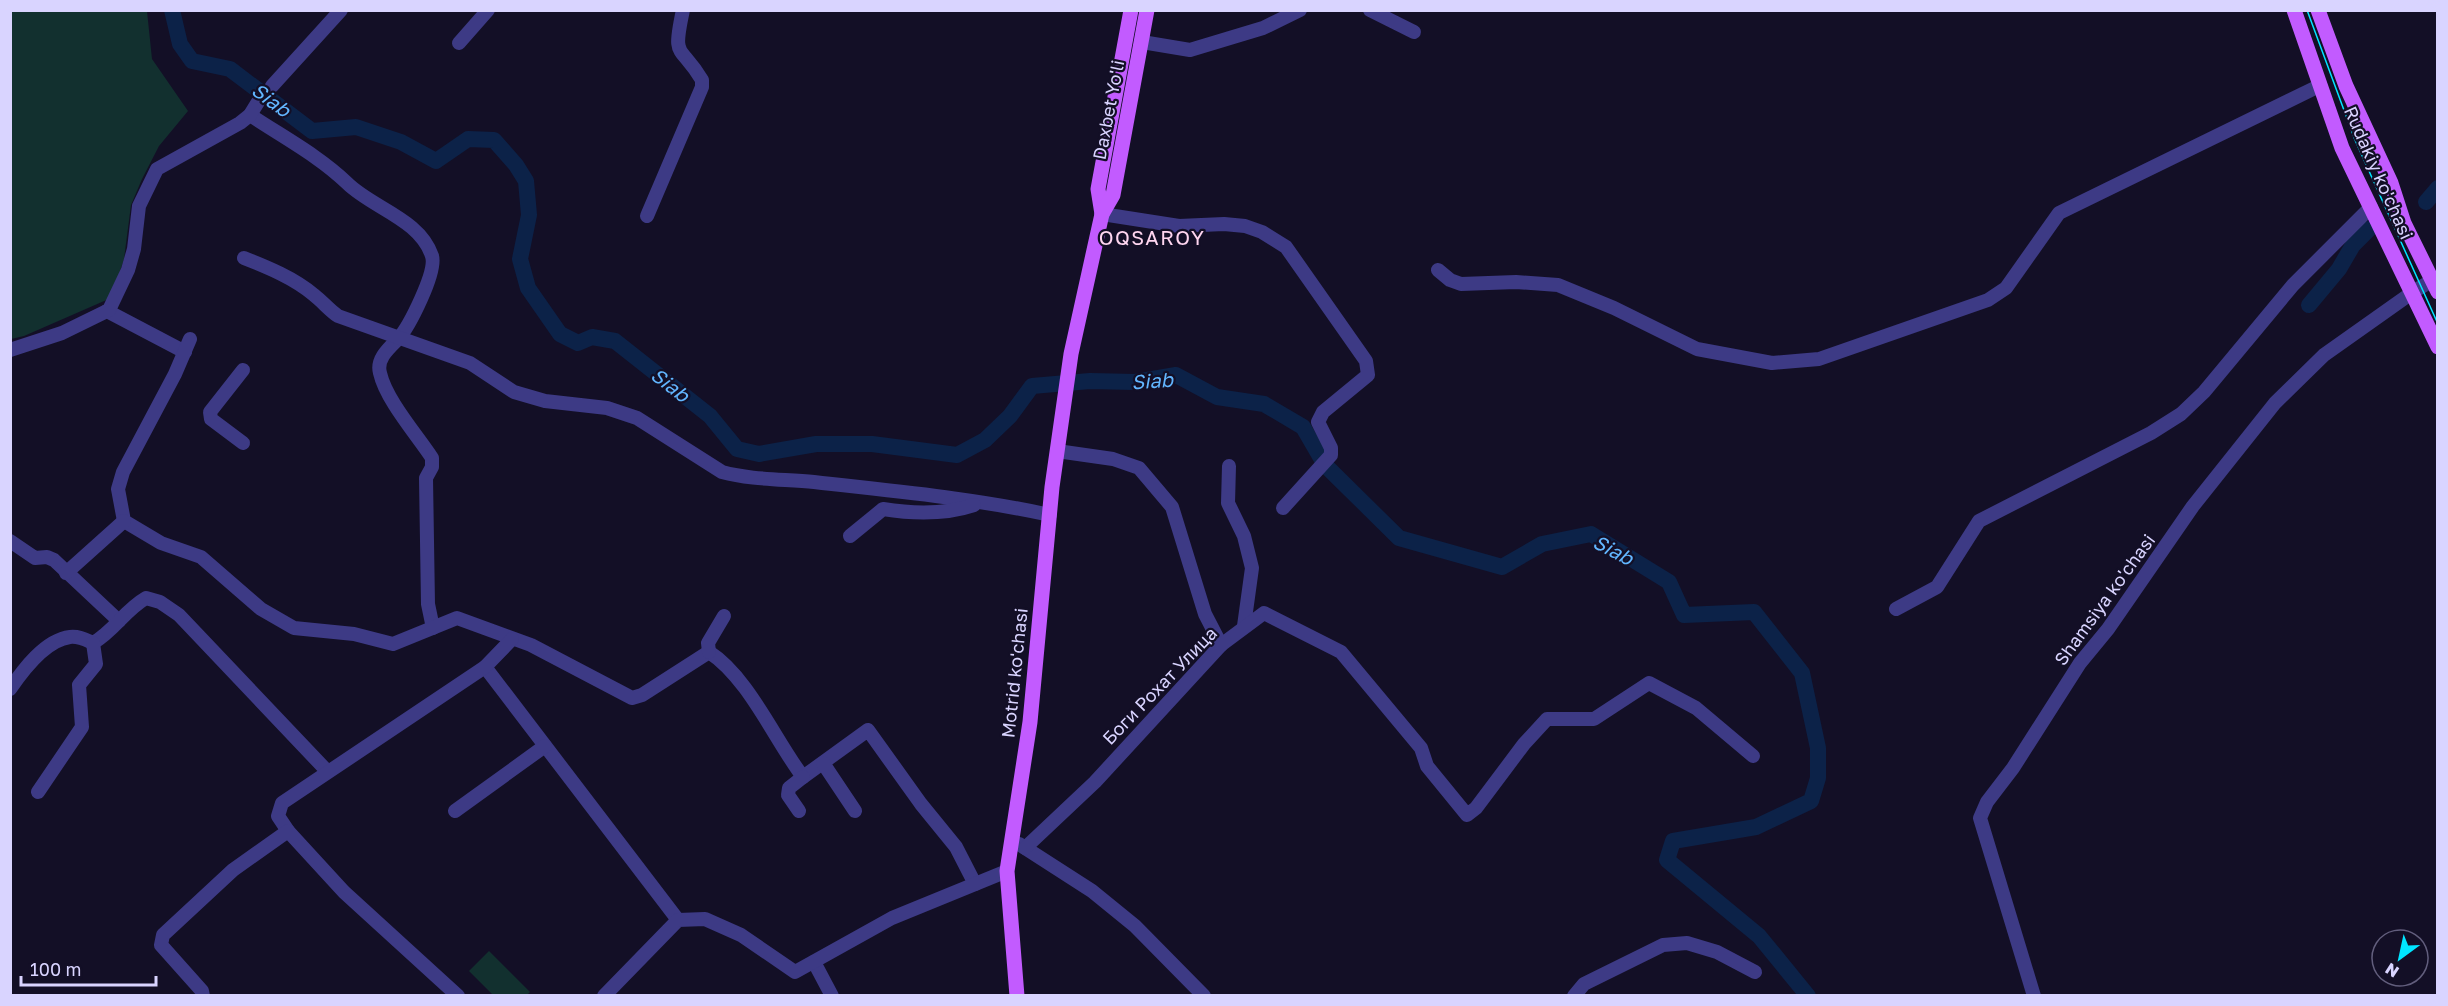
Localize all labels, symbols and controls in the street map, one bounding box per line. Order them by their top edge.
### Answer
street label: Daxbet Yo'li [1088,58,1128,162]
water label: Siab [248,77,297,122]
street label: Rudakiy ko'chasi [2340,103,2418,242]
district label: OQSAROY [1099,225,1205,249]
water label: Siab [647,362,696,408]
water label: Siab [1130,366,1175,393]
water label: Siab [1589,529,1639,570]
street label: Shamsiya ko'chasi [2049,529,2159,669]
street label: Motrid ko'chasi [996,607,1032,739]
street label: Боги Рохат Улица [1097,622,1221,749]
north arrow [2370,928,2430,988]
scale bar [21,949,156,987]
text: 100 m [30,958,81,980]
text: N [2381,959,2402,982]

